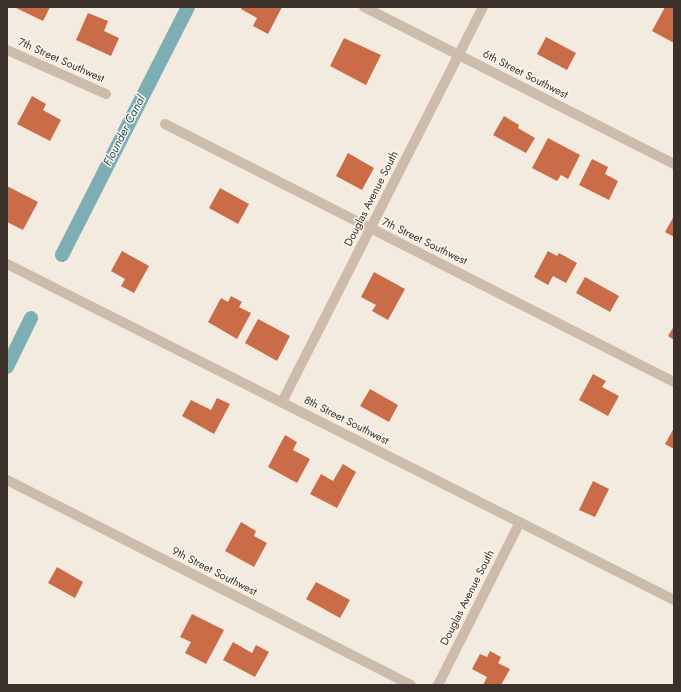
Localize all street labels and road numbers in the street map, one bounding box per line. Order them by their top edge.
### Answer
street label: 7th Street Southwest [16,36,106,86]
street label: 6th Street Southwest [480,48,570,102]
street label: Douglas Avenue South [342,149,402,249]
street label: 7th Street Southwest [379,216,469,268]
street label: 8th Street Southwest [301,394,391,448]
street label: 9th Street Southwest [169,545,259,599]
street label: Douglas Avenue South [438,548,498,648]

